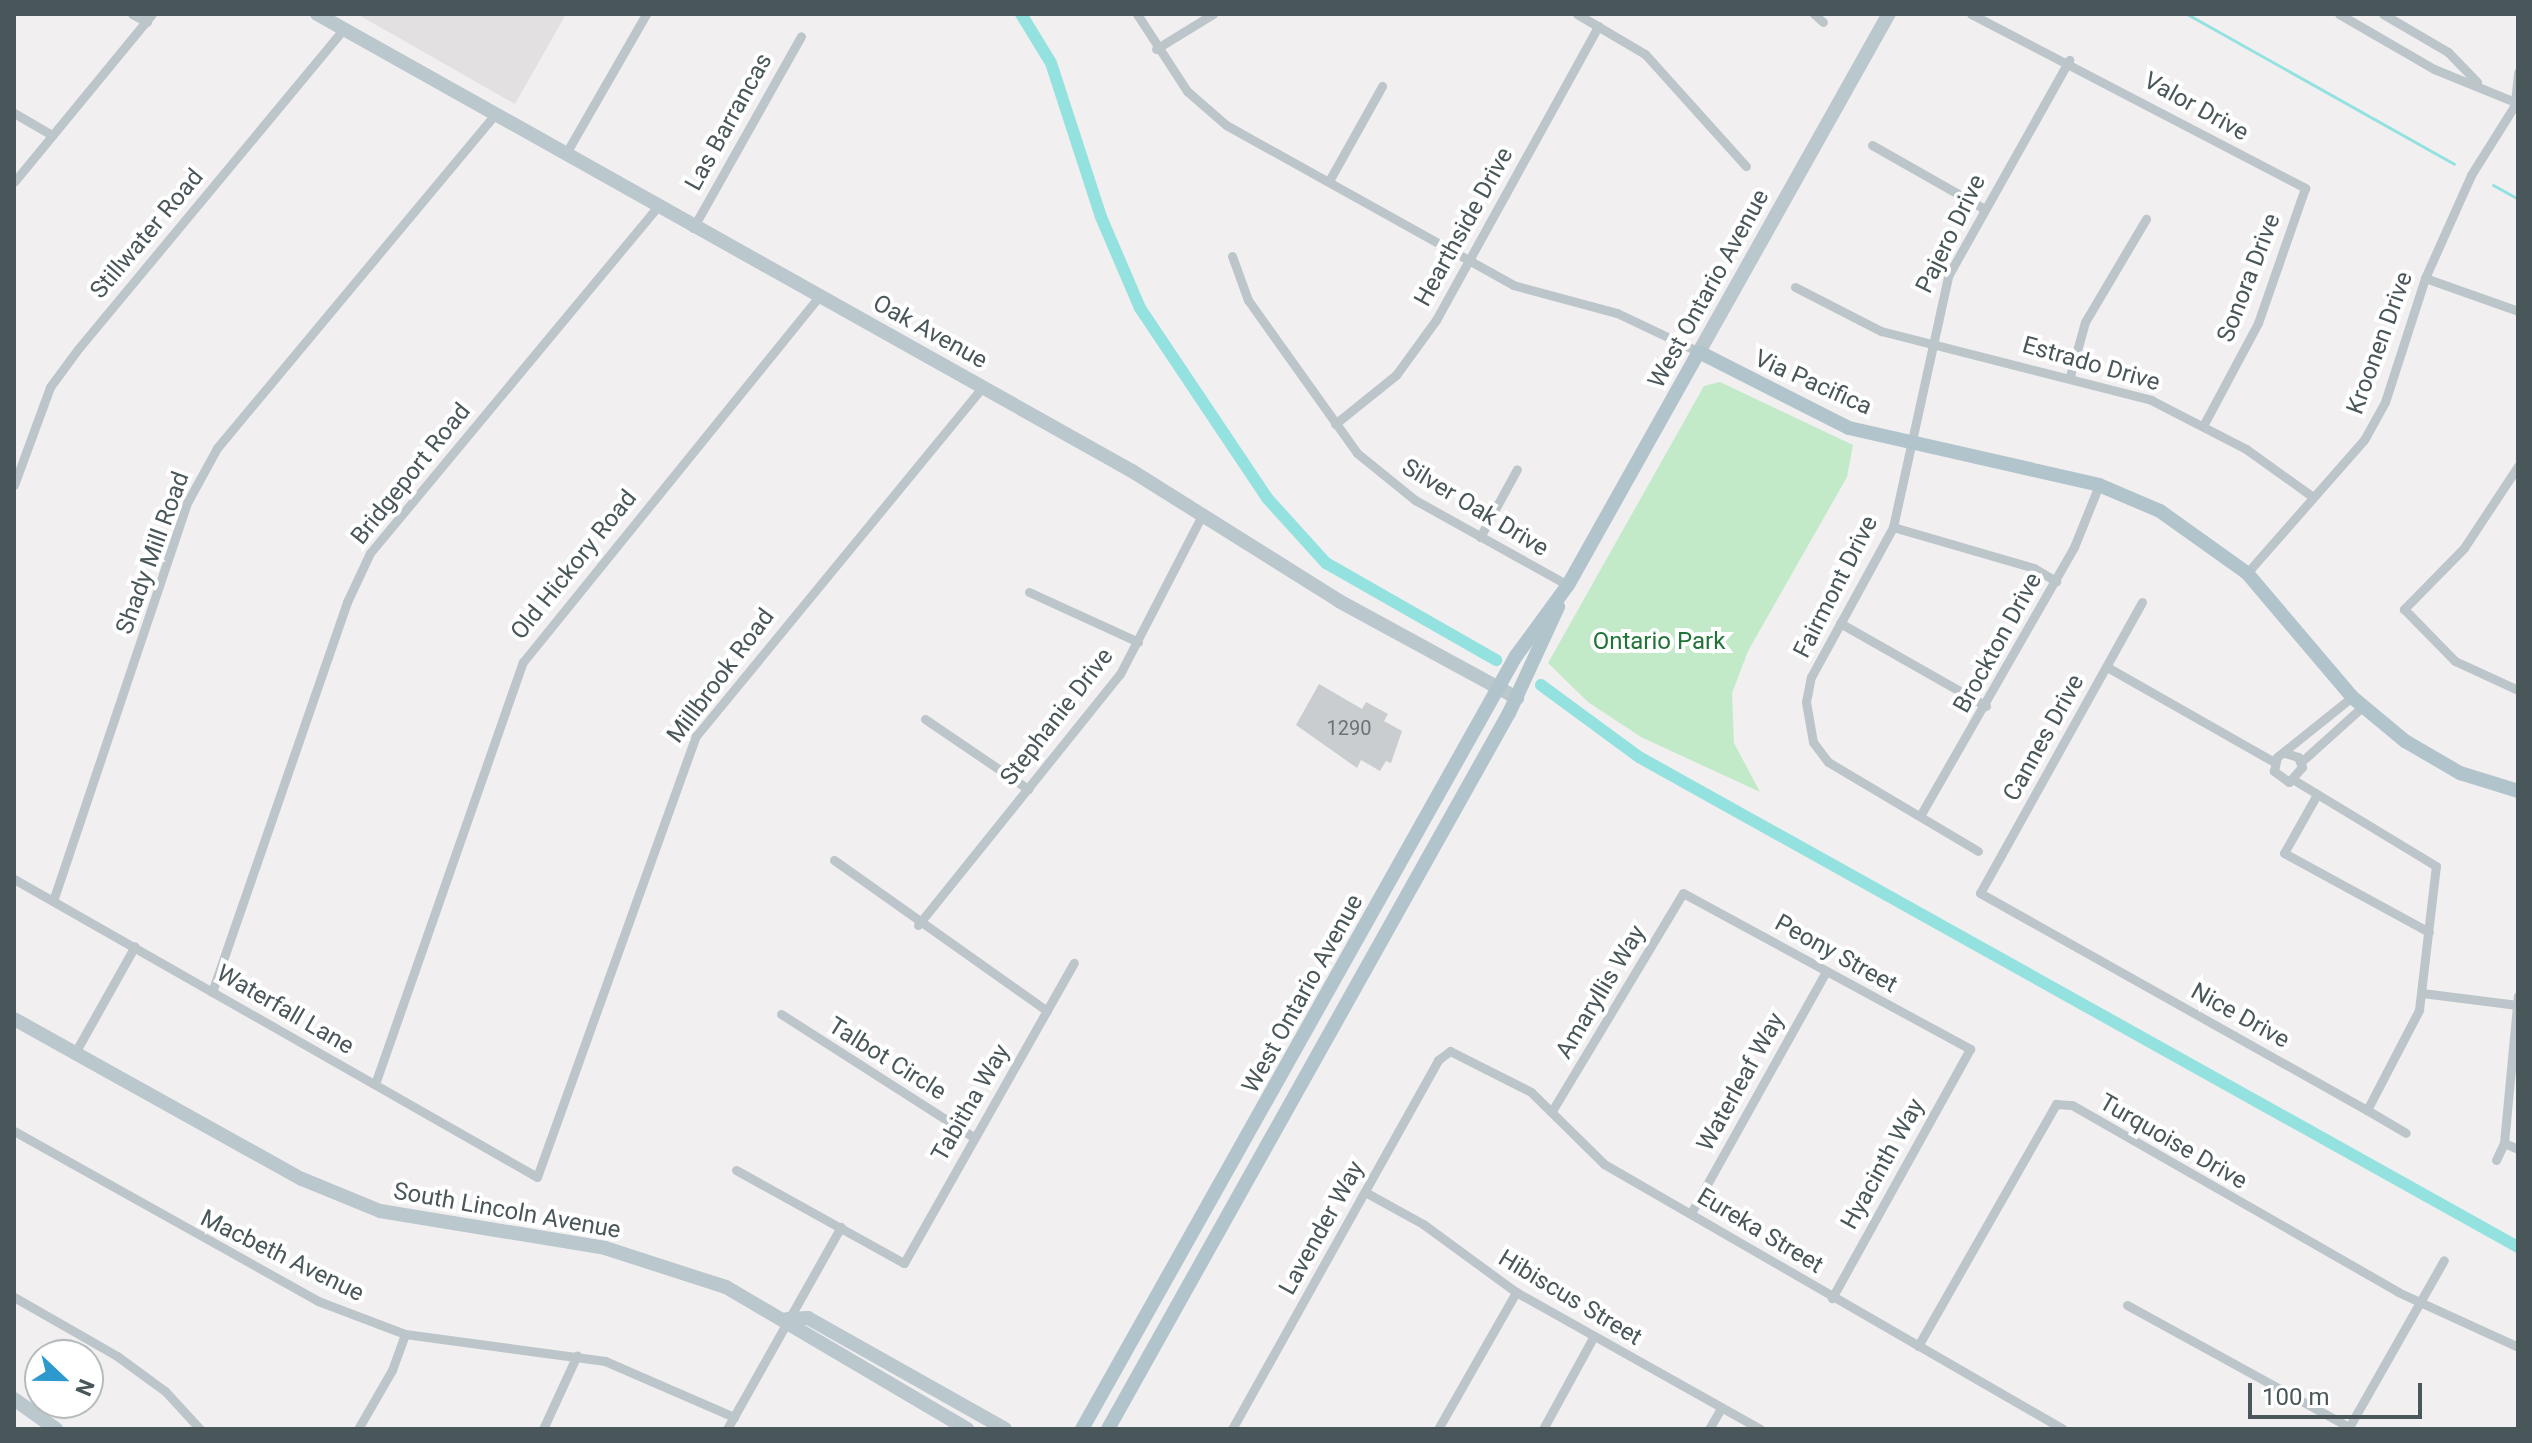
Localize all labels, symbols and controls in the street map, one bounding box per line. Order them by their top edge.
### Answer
street label: Las Barrancas [679,48,779,196]
street label: Valor Drive [2139,66,2253,148]
street label: Hearthside Drive [1408,143,1520,311]
street label: Stillwater Road [84,163,210,305]
street label: Pajero Drive [1910,170,1992,298]
street label: West Ontario Avenue [1642,185,1776,393]
street label: Sonora Drive [2211,210,2287,346]
street label: Kroonen Drive [2341,268,2419,418]
street label: Oak Avenue [868,289,992,375]
street label: Estrado Drive [2019,331,2163,397]
street label: Via Pacifica [1750,344,1876,422]
street label: Bridgeport Road [345,398,477,550]
street label: Silver Oak Drive [1397,453,1553,563]
street label: Shady Mill Road [110,468,196,638]
street label: Old Hickory Road [505,484,643,646]
street label: Fairmont Drive [1788,511,1884,663]
street label: Brockton Drive [1948,568,2048,718]
street label: Millbrook Road [661,603,781,749]
park label: Ontario Park [1593,628,1725,656]
street label: Stephanie Drive [994,643,1120,791]
street label: Cannes Drive [1997,670,2091,806]
house number: 1290 [1327,716,1371,740]
street label: West Ontario Avenue [1236,890,1370,1098]
street label: Peony Street [1770,909,1902,999]
street label: Amaryllis Way [1550,920,1652,1064]
street label: Waterfall Lane [211,959,359,1061]
street label: Nice Drive [2186,977,2294,1055]
street label: Waterleaf Way [1691,1008,1791,1156]
street label: Talbot Circle [823,1011,951,1107]
street label: Tabitha Way [926,1039,1016,1167]
street label: Turquoise Drive [2094,1088,2252,1196]
street label: Hyacinth Way [1835,1094,1931,1234]
street label: Lavender Way [1273,1156,1371,1300]
street label: South Lincoln Avenue [391,1177,623,1245]
street label: Eureka Street [1692,1182,1828,1280]
street label: Macbeth Avenue [196,1204,368,1308]
street label: Hibiscus Street [1493,1244,1647,1352]
north arrow [24,1339,104,1419]
scale bar [2252,1367,2426,1417]
text: N [70,1376,99,1399]
text: 100 m [2262,1383,2329,1411]

